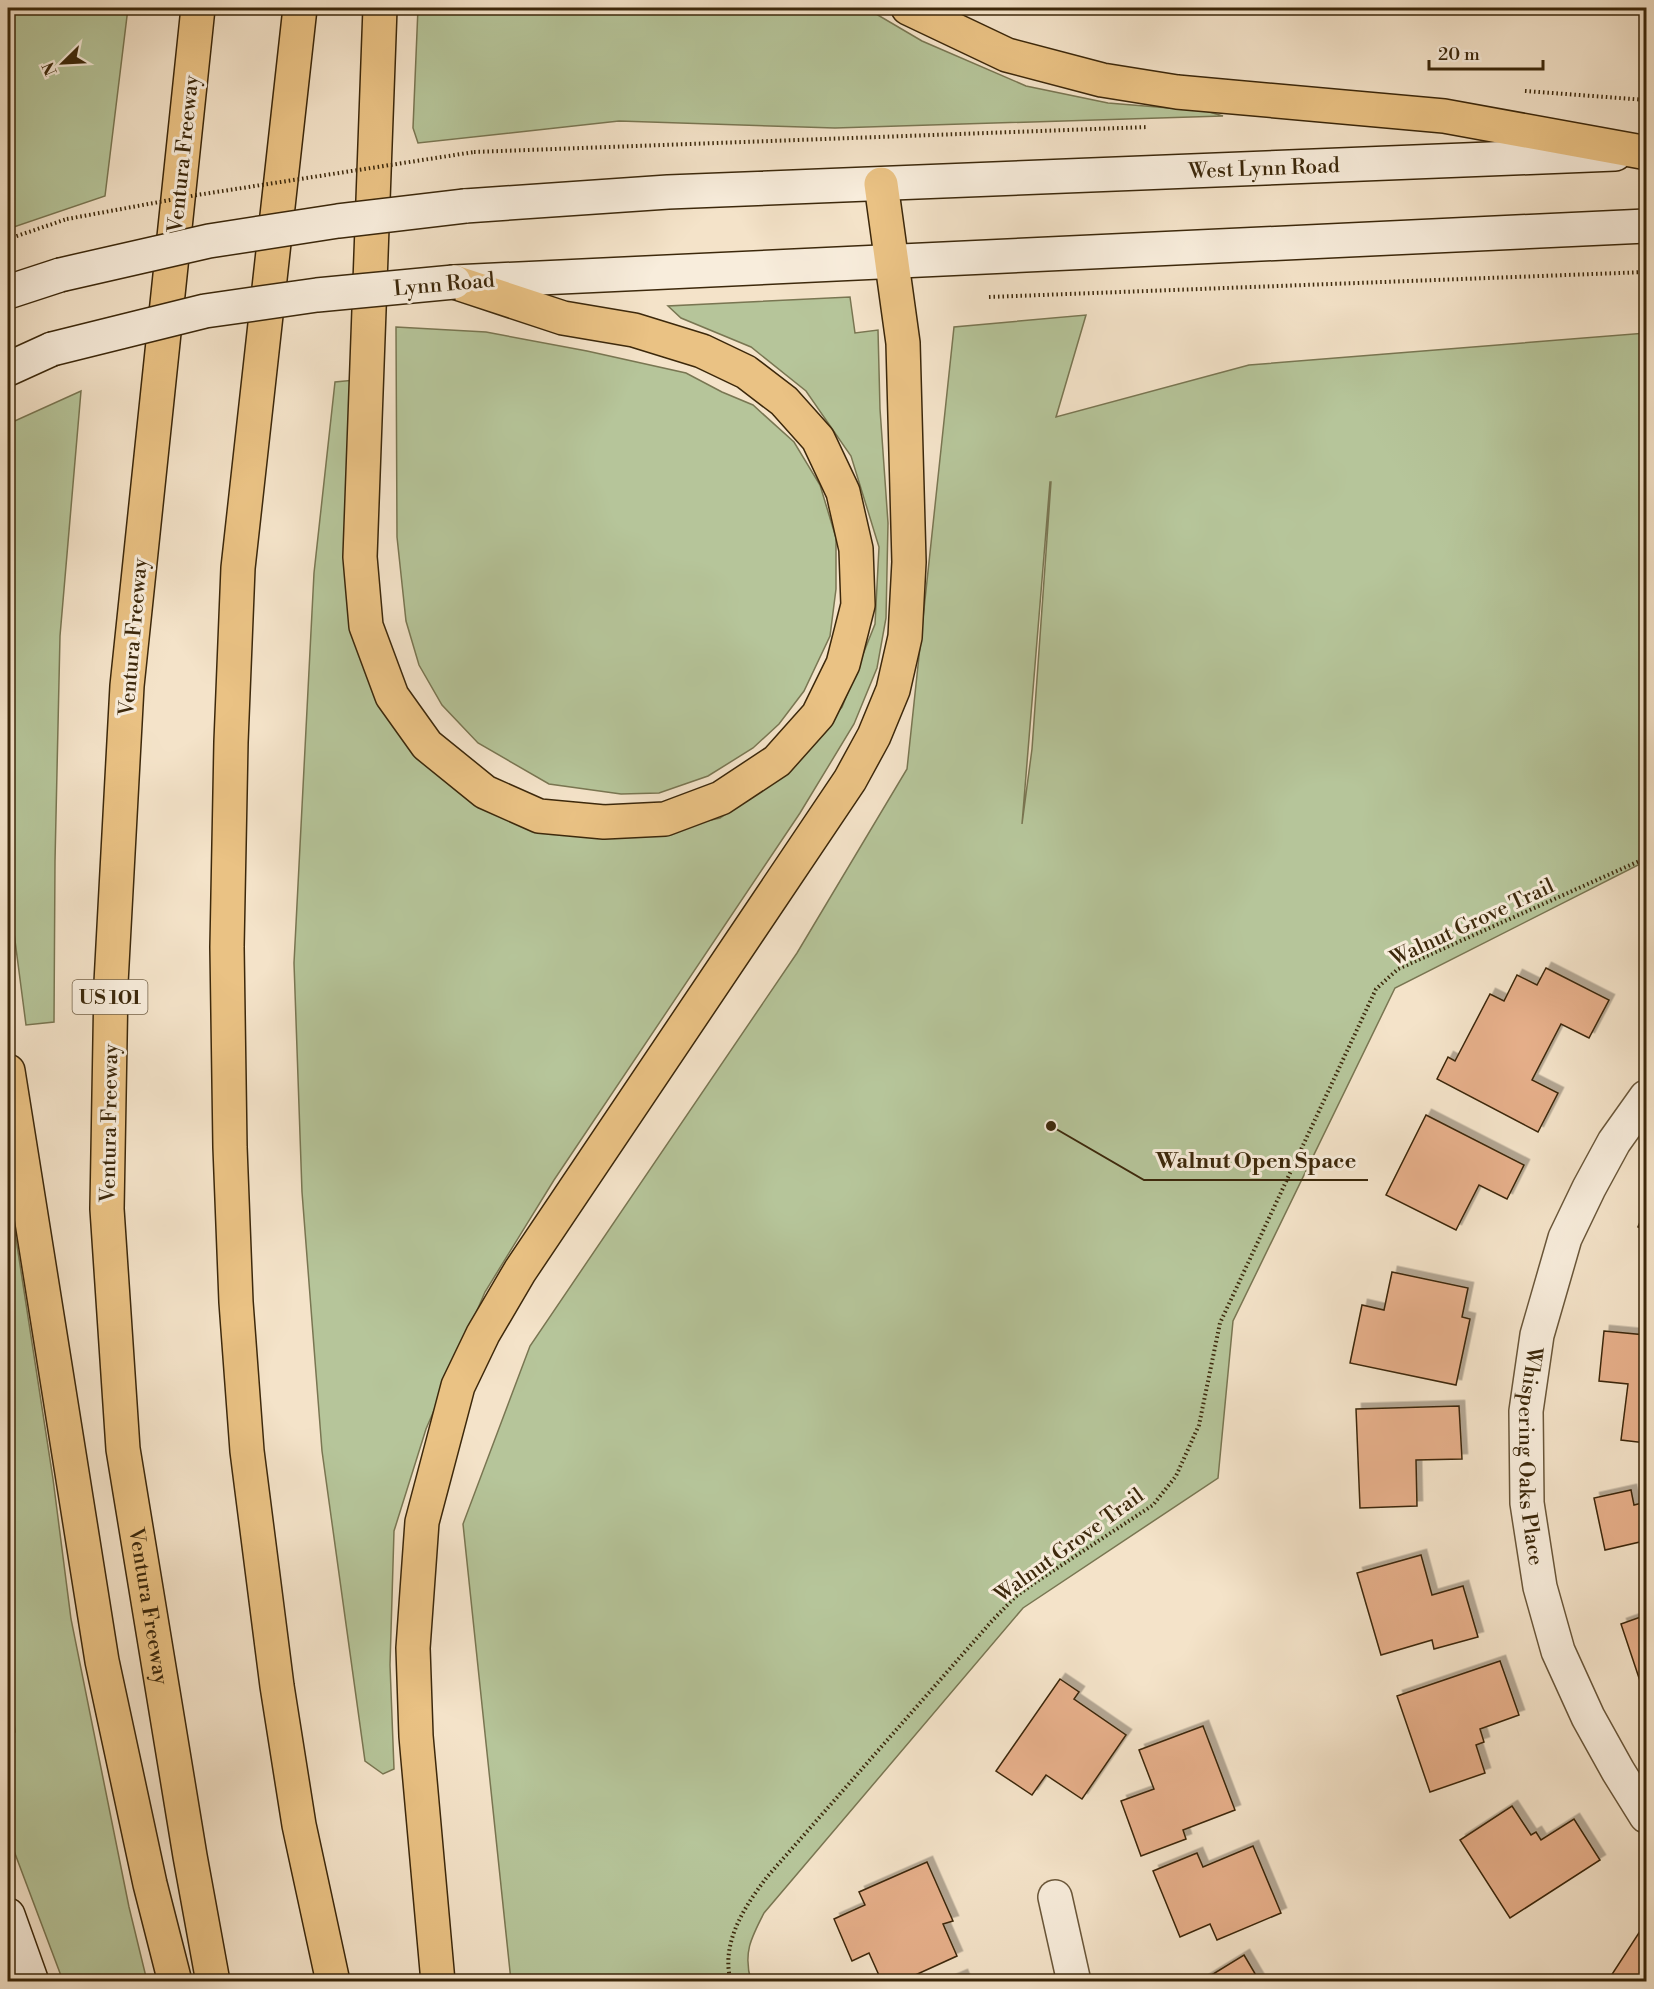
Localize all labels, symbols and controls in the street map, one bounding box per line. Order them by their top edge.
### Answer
north arrow [33,33,93,93]
scale bar [1429,33,1543,71]
text: 20 m [1438,43,1480,66]
text: N [38,59,62,79]
street label: Ventura Freeway [163,73,205,235]
street label: West Lynn Road [1187,153,1340,185]
street label: Lynn Road [392,268,496,302]
street label: Ventura Freeway [114,556,154,718]
street label: Walnut Grove Trail [1385,873,1559,973]
road number: US 101 [72,980,148,1014]
street label: Ventura Freeway [96,1043,124,1204]
callout: Walnut Open Space [1144,1140,1368,1180]
text: Walnut Open Space [1155,1148,1357,1175]
street label: Whispering Oaks Place [1512,1344,1548,1567]
street label: Walnut Grove Trail [989,1483,1149,1609]
street label: Ventura Freeway [122,1525,174,1688]

